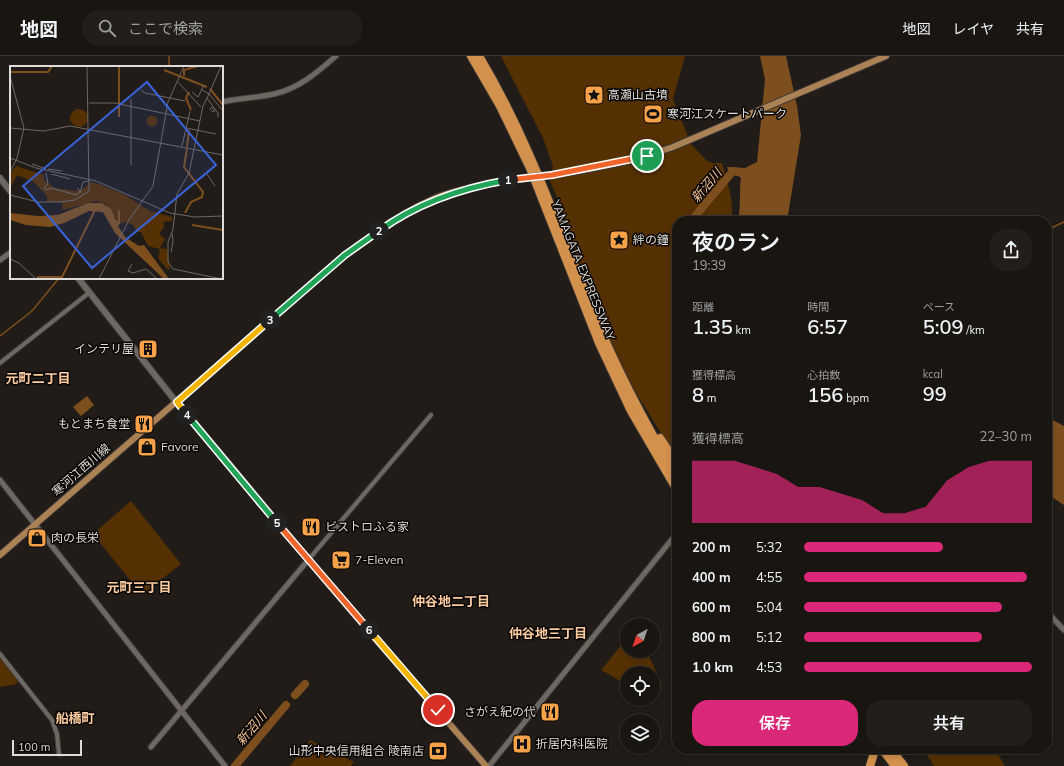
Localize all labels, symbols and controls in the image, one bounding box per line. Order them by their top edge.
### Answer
search box [82,10,362,46]
text: 地図 [20,17,58,41]
icon: search [96,17,118,39]
text: ここで検索 [128,19,203,38]
text: 地図 [902,20,930,38]
text: レイヤ [952,20,994,38]
text: 共有 [1016,20,1044,38]
inset map [10,66,223,279]
place icon: 高瀬山古墳 [583,84,605,106]
place label: 高瀬山古墳 [608,87,668,102]
sports icon: 寒河江スケートパーク [642,103,664,125]
place label: 寒河江スケートパーク [667,106,787,121]
pin [630,139,664,173]
icon: arrive [636,145,658,167]
water label: 新沼川 [687,163,726,205]
pin: 1 [498,170,518,190]
text: 1 [505,173,511,187]
street label: YAMAGATA EXPRESSWAY [548,197,619,343]
pin: 2 [369,221,389,241]
text: 2 [376,224,382,238]
text: 夜のラン [692,228,780,256]
place icon: 絆の鐘 [608,229,630,251]
button: share [990,229,1032,271]
place label: 絆の鐘 [633,232,669,247]
text: 19:39 [692,257,726,273]
text: 距離 [692,300,714,314]
text: 時間 [807,300,829,314]
text: ペース [923,300,955,314]
pin: 3 [260,310,280,330]
text: 3 [267,313,273,327]
text: 1.35 [692,314,733,339]
text: 6:57 [807,314,848,339]
text: 5:09 [923,314,963,339]
text: km [733,323,751,337]
text: /km [963,323,985,337]
building icon: インテリ屋 [137,338,159,360]
place label: インテリ屋 [74,341,134,356]
text: kcal [923,367,943,381]
text: 獲得標高 [692,368,736,382]
text: 心拍数 [807,368,840,382]
district label: 元町二丁目 [5,370,71,386]
text: 99 [923,381,947,406]
text: 8 [692,382,704,407]
text: 156 [807,382,843,407]
text: m [704,391,717,405]
text: bpm [843,391,869,405]
pin: 4 [177,405,197,425]
text: 4 [184,408,190,422]
restaurant icon: もとまち食堂 [133,413,155,435]
place label: もとまち食堂 [58,416,130,431]
text: 22–30 m [979,428,1032,444]
text: 獲得標高 [692,430,744,446]
shop icon: Favore [136,436,158,458]
place label: Favore [161,439,199,454]
street label: 寒河江西川線 [49,440,113,499]
pin: 5 [267,513,287,533]
text: 5 [274,516,280,530]
restaurant icon: ビストロふる家 [300,516,322,538]
place label: ビストロふる家 [325,519,409,534]
shop icon: 肉の長栄 [26,527,48,549]
place label: 肉の長栄 [51,530,99,545]
text: 200 m [692,539,731,555]
text: 5:32 [756,539,782,555]
supermarket icon: 7-Eleven [330,549,352,571]
place label: 7-Eleven [355,552,404,567]
text: 400 m [692,569,731,585]
text: 4:55 [756,569,782,585]
district label: 元町三丁目 [106,579,172,595]
district label: 仲谷地二丁目 [412,593,490,609]
text: 600 m [692,599,731,615]
text: 5:04 [756,599,782,615]
north arrow [620,618,660,658]
map controls [620,618,660,754]
pin: 6 [359,620,379,640]
text: 6 [366,623,372,637]
district label: 仲谷地三丁目 [509,625,587,641]
text: 800 m [692,629,731,645]
text: 5:12 [756,629,782,645]
text: 1.0 km [692,659,733,675]
text: 4:53 [756,659,782,675]
button: locate [620,666,660,706]
pin [421,693,455,727]
icon: check [427,699,449,721]
button: 保存 [692,700,858,746]
button: 共有 [866,700,1032,746]
restaurant icon: さがえ紀の代 [539,701,561,723]
place label: さがえ紀の代 [464,704,536,719]
water label: 新沼川 [232,706,271,748]
district label: 船橋町 [55,710,95,726]
button: layers [620,714,660,754]
hospital icon: 折居内科医院 [511,733,533,755]
place label: 折居内科医院 [536,736,608,751]
scale bar [12,738,82,757]
text: 100 m [18,740,50,754]
bank icon: 山形中央信用組合 陵南店 [427,740,449,762]
place label: 山形中央信用組合 陵南店 [289,743,424,758]

